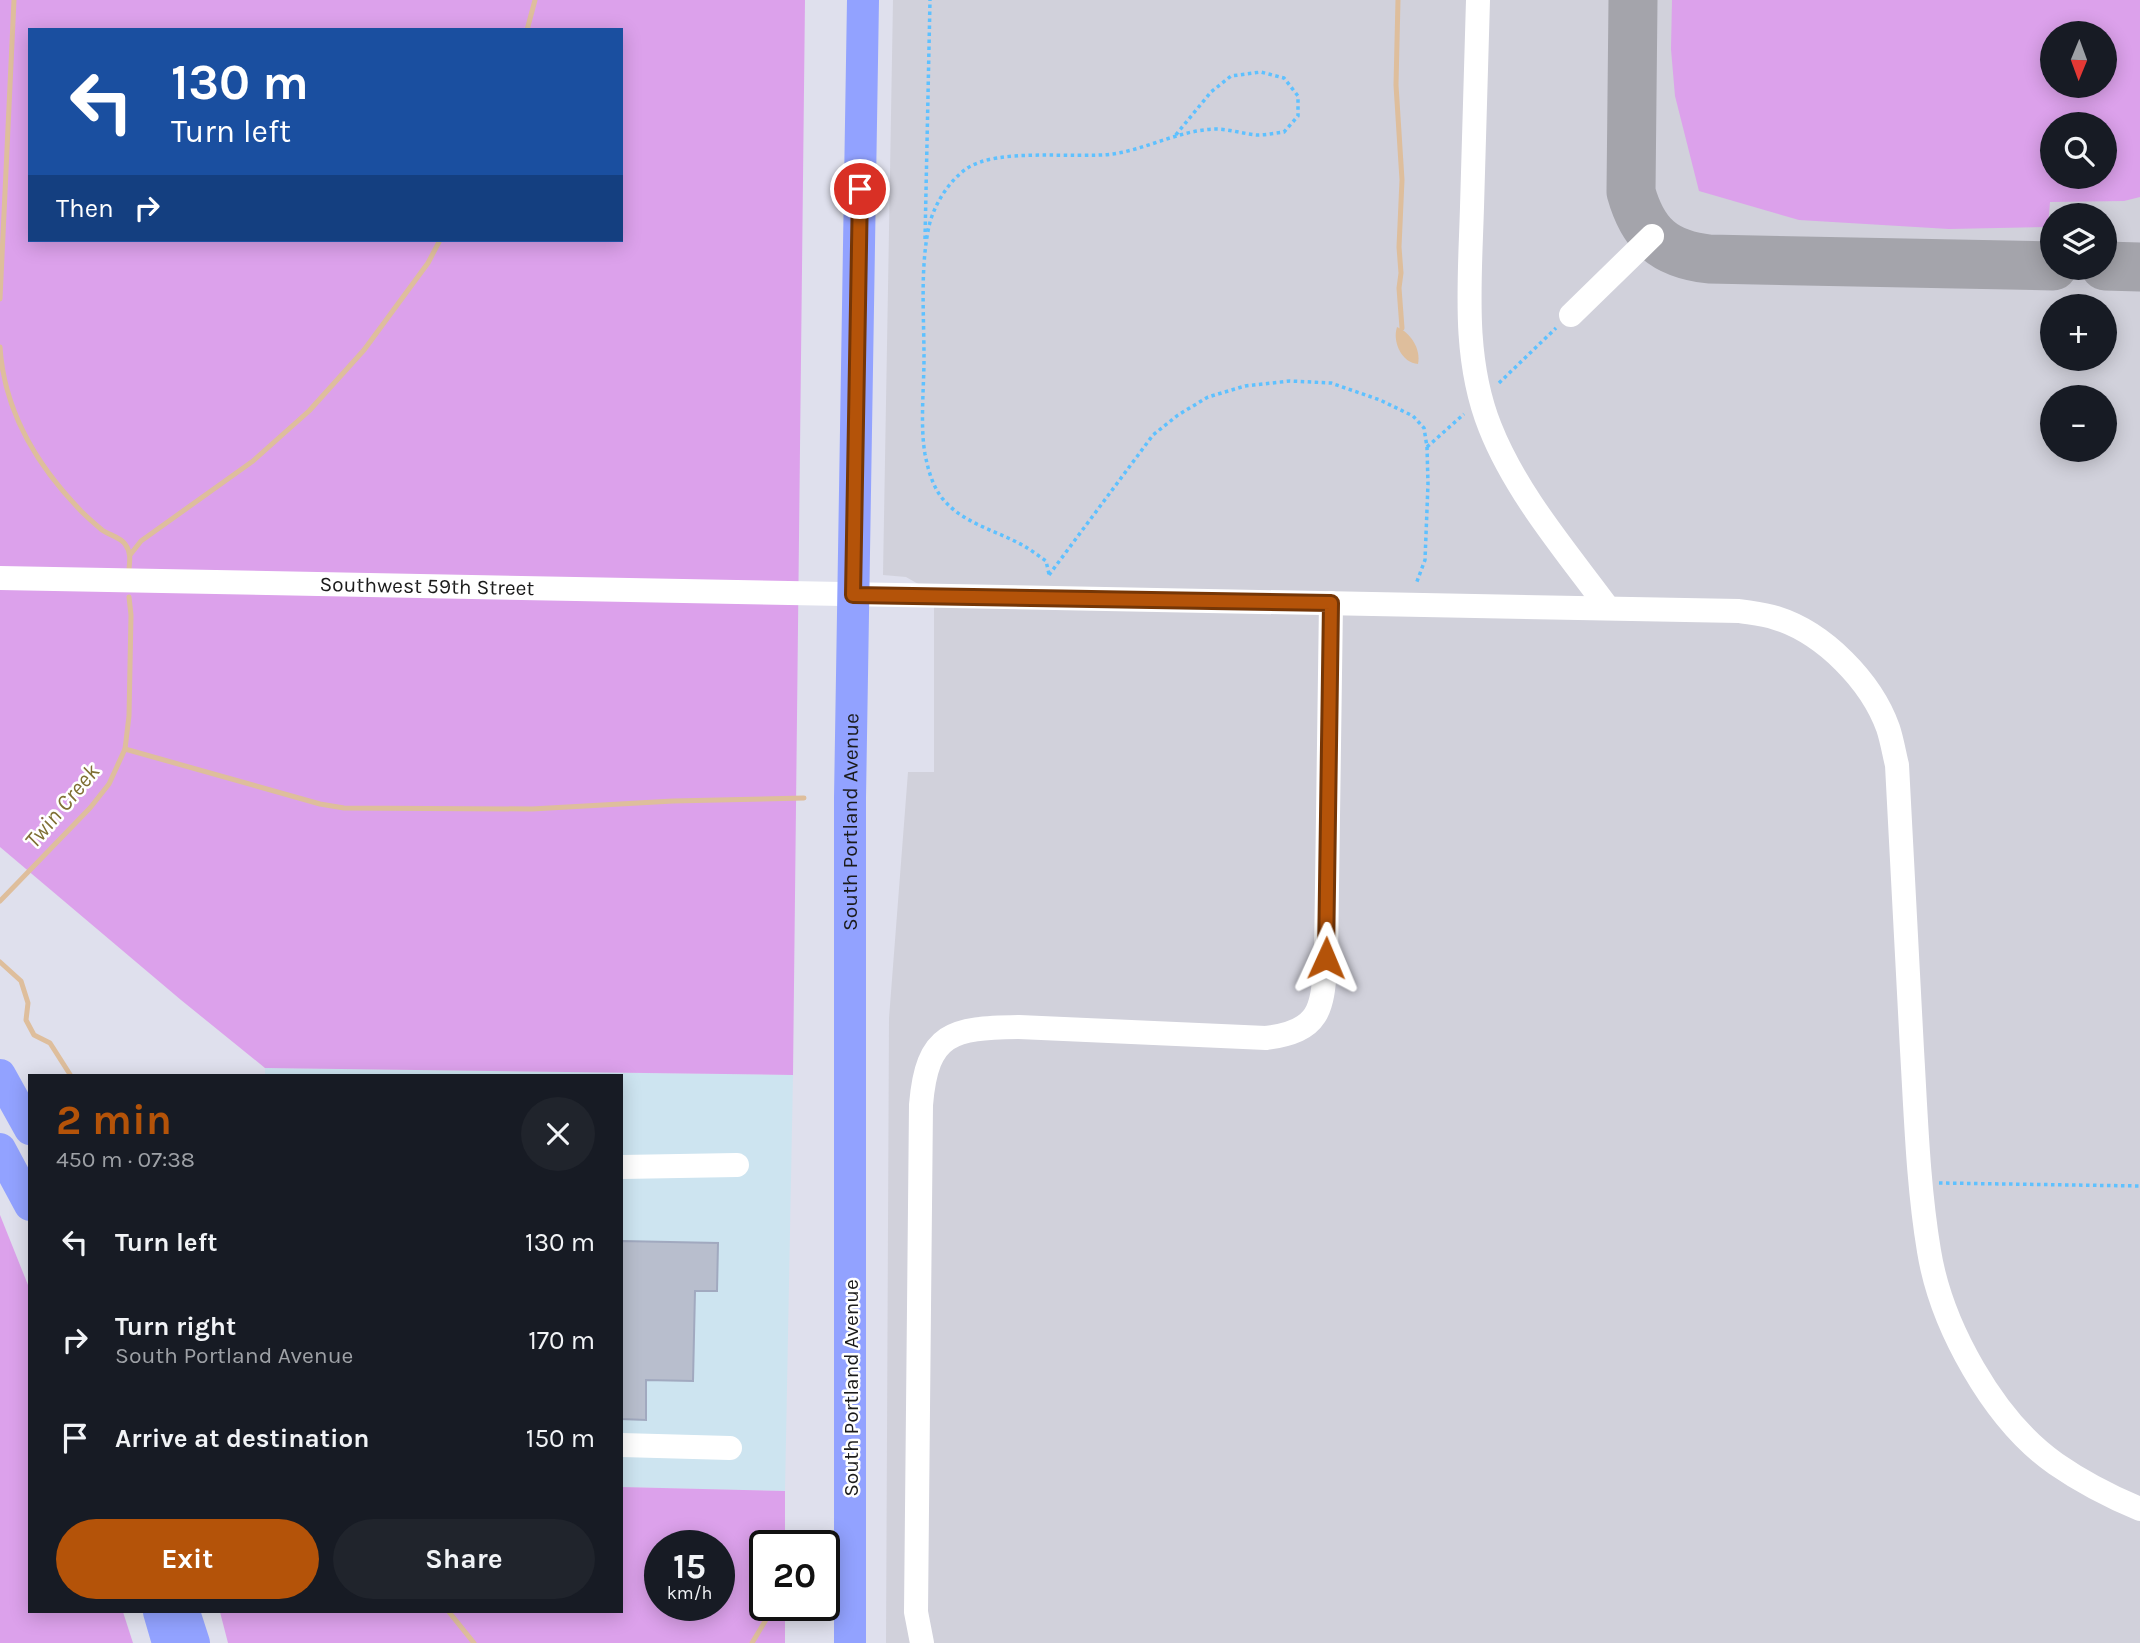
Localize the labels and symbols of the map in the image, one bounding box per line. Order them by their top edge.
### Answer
north arrow [2040,21,2118,98]
pin [830,159,890,219]
street label: Southwest 59th Street [319,572,535,600]
street label: South Portland Avenue [838,713,863,931]
water label: Twin Creek [19,758,105,854]
position arrow [1289,921,1363,995]
street label: South Portland Avenue [839,1279,863,1497]
speed limit sign: 20 [749,1530,840,1621]

